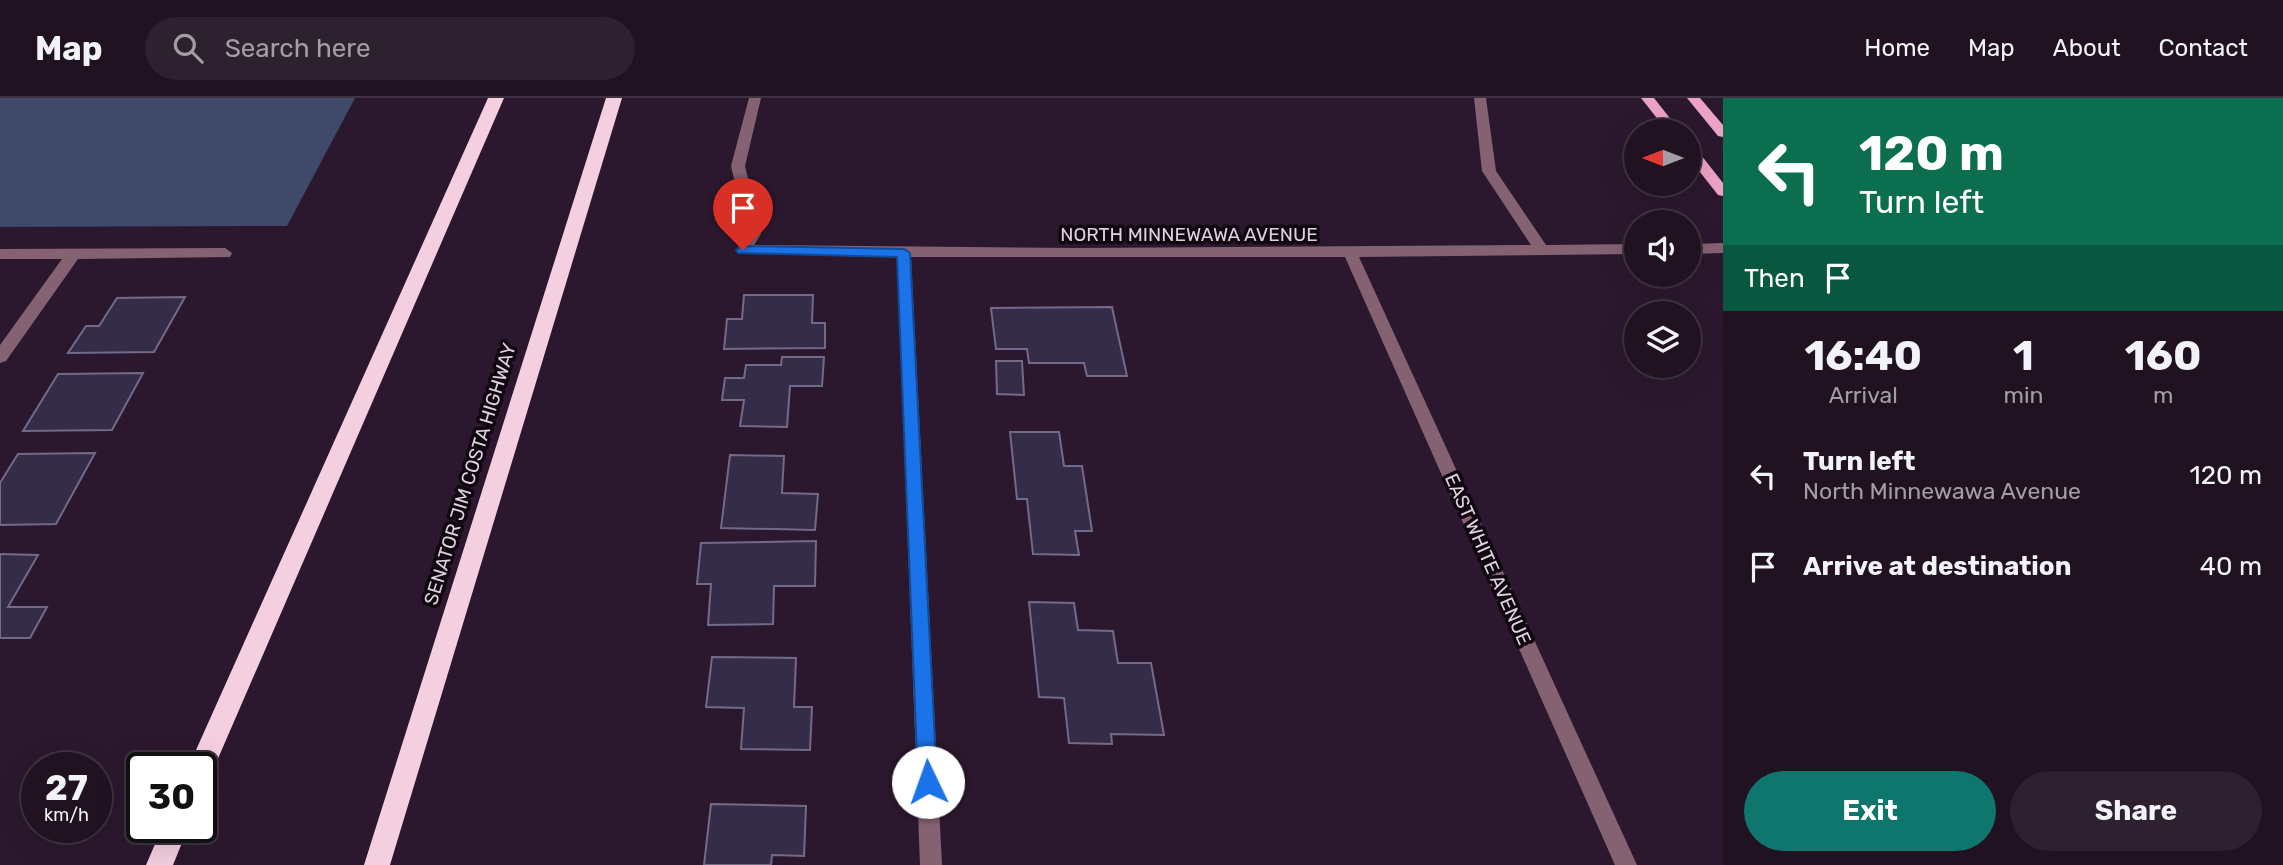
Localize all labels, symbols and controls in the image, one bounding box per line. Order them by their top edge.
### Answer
search box [145,17,635,80]
text: Map [35,29,103,68]
icon: search [169,29,207,67]
text: Search here [225,33,370,64]
text: Home [1864,34,1930,62]
text: Map [1968,34,2015,62]
text: About [2053,34,2121,62]
text: Contact [2159,34,2248,62]
north arrow [1624,119,1701,196]
map controls [1624,119,1701,378]
text: 120 m [1859,124,2004,182]
icon: left [1744,126,1835,217]
pin [713,178,773,250]
text: Turn left [1859,183,1984,221]
icon: arrive [724,189,762,227]
button: sound [1624,210,1701,287]
street label: NORTH MINNEWAWA AVENUE [1060,223,1318,246]
icon: arrive [1819,259,1857,297]
text: Then [1744,263,1805,294]
button: layers [1624,301,1701,378]
text: 16:40 [1804,331,1922,381]
text: 1 [2013,331,2034,381]
text: 160 [2125,331,2202,381]
street label: SENATOR JIM COSTA HIGHWAY [419,340,521,608]
text: Arrival [1829,381,1898,409]
text: min [2003,381,2043,409]
text: m [2153,381,2173,409]
text: Turn left [1803,446,1915,477]
icon: left [1744,457,1782,495]
text: 120 m [2190,460,2262,491]
street label: EAST WHITE AVENUE [1440,470,1536,648]
text: North Minnewawa Avenue [1803,477,2081,505]
icon: arrive [1744,548,1782,586]
text: Arrive at destination [1803,551,2071,582]
text: 40 m [2200,551,2262,582]
position arrow [891,745,965,819]
speed limit sign: 30 [126,752,217,843]
text: 27 [45,767,88,809]
button: Exit [1744,771,1996,851]
button: Share [2010,771,2262,851]
text: km/h [44,804,89,826]

